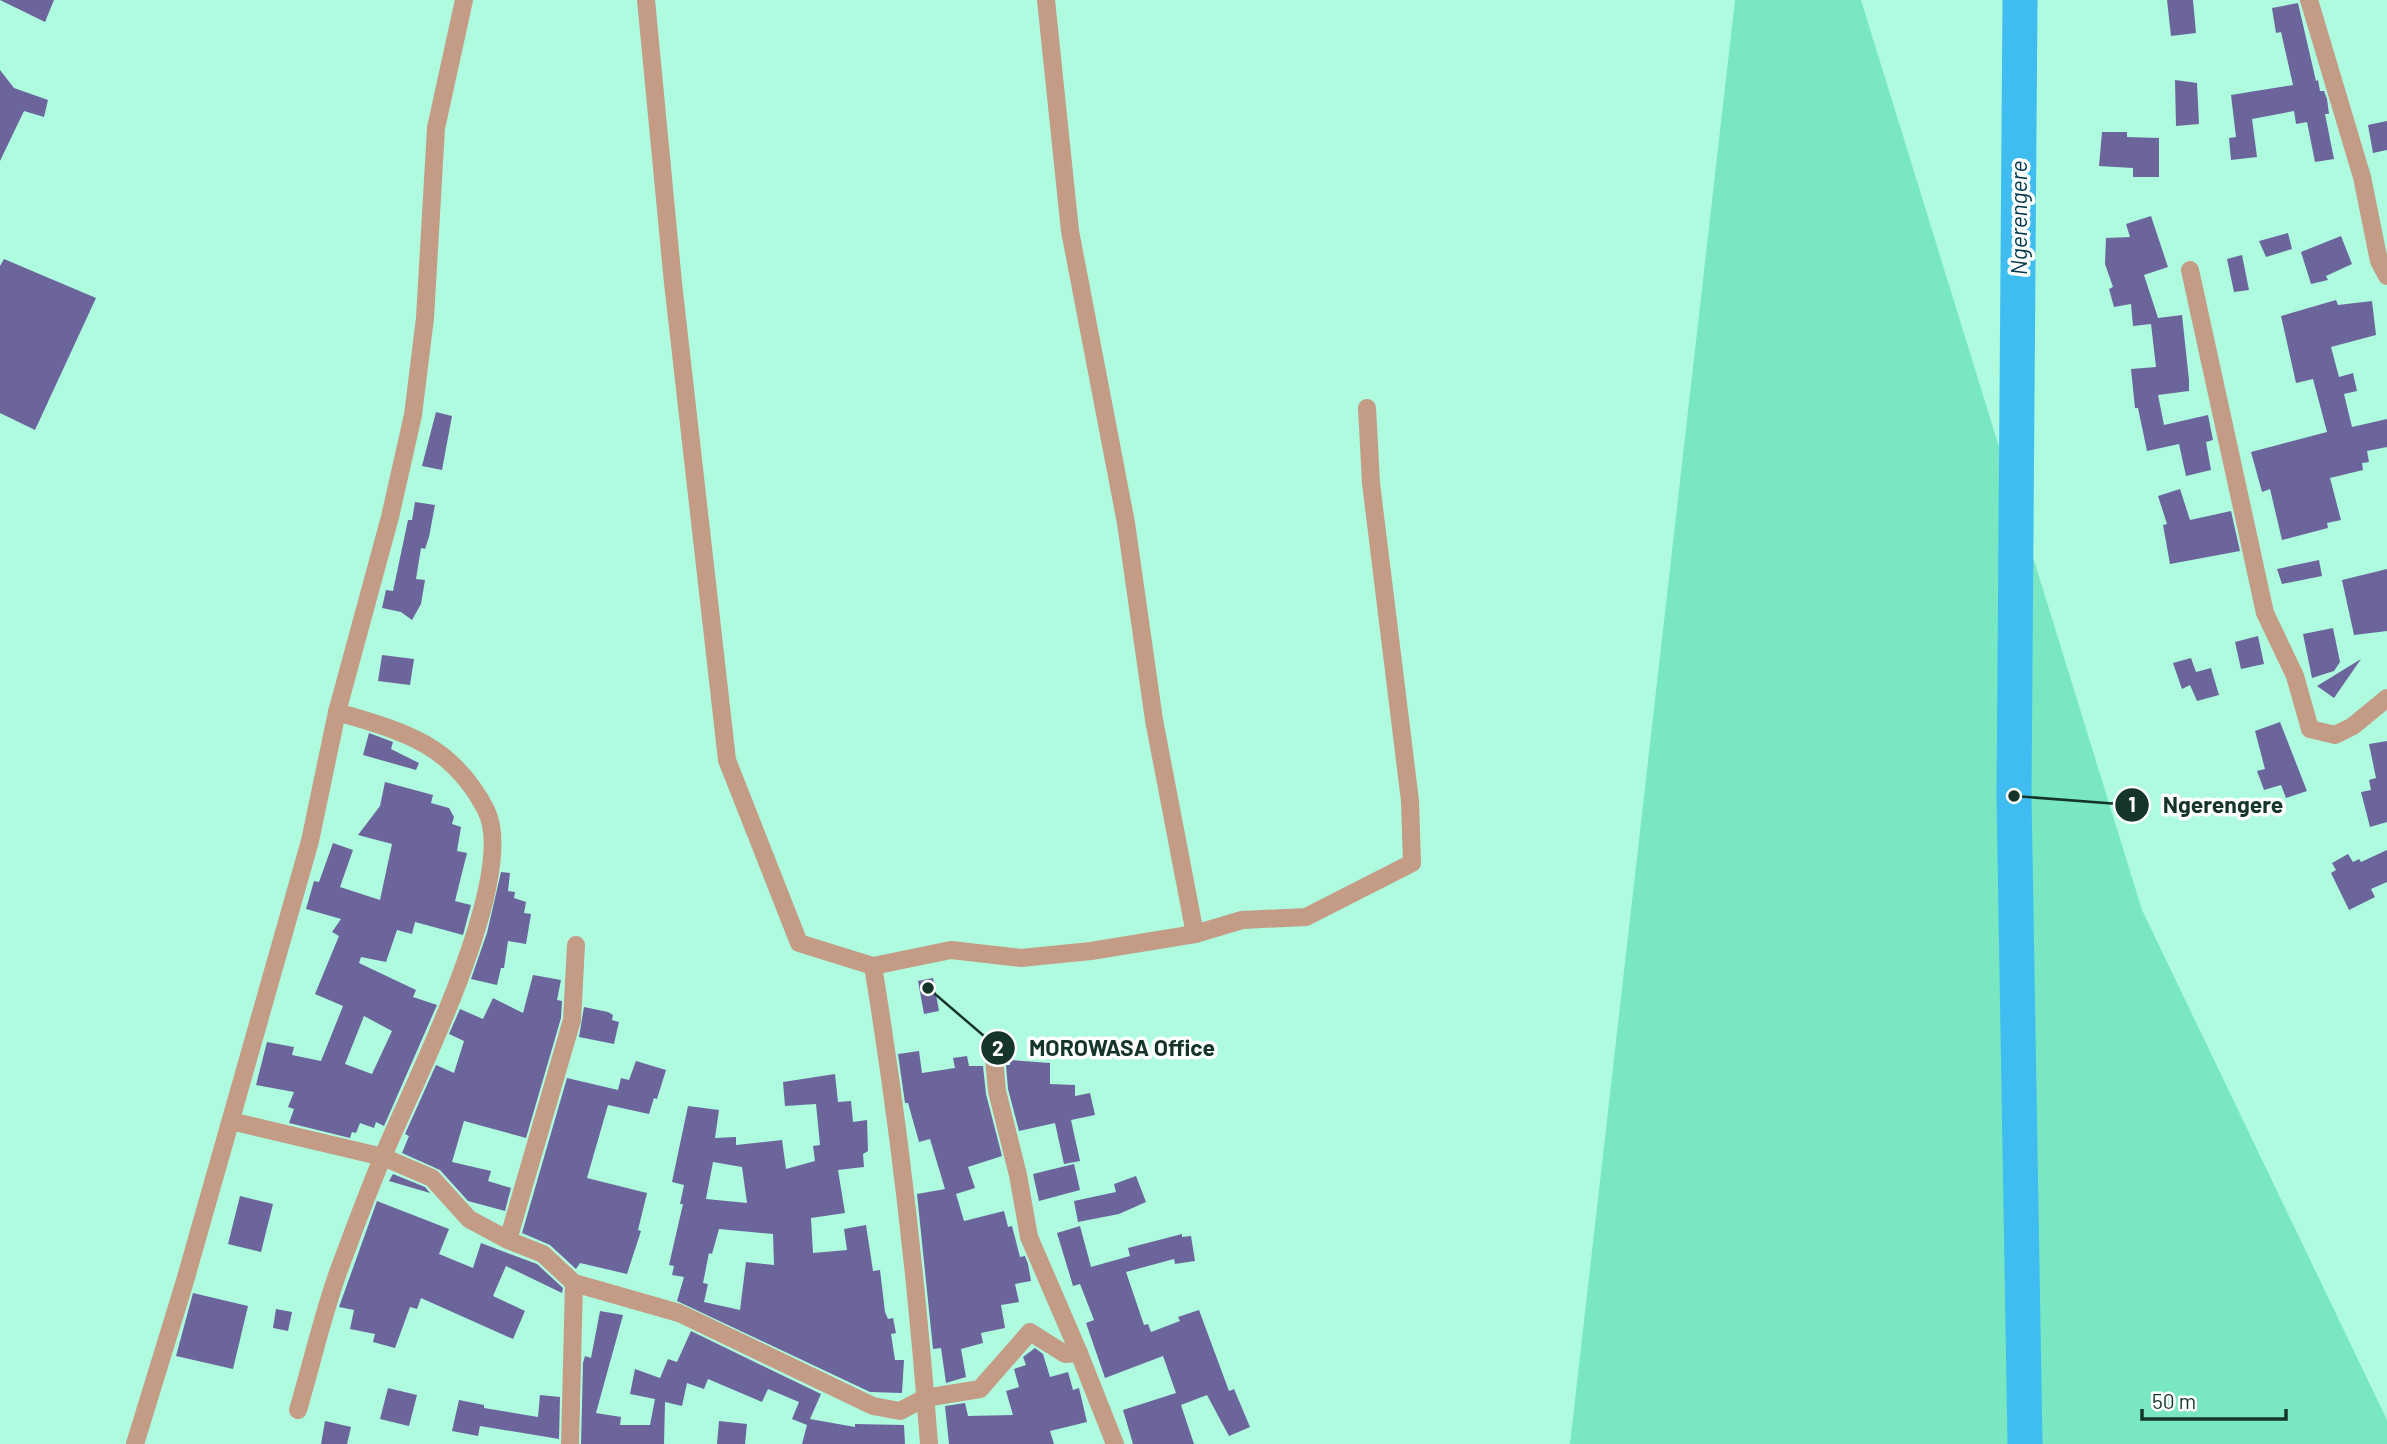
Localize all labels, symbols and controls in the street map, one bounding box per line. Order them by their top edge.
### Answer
water label: Ngerengere [2004,161,2032,275]
callout: Ngerengere [2114,783,2298,827]
text: Ngerengere [2163,790,2283,818]
text: 1 [2128,791,2136,816]
callout: MOROWASA Office [980,1026,1230,1070]
text: MOROWASA Office [1029,1033,1215,1061]
text: 2 [992,1035,1004,1060]
scale bar [2142,1378,2286,1422]
text: 50 m [2152,1388,2196,1413]

